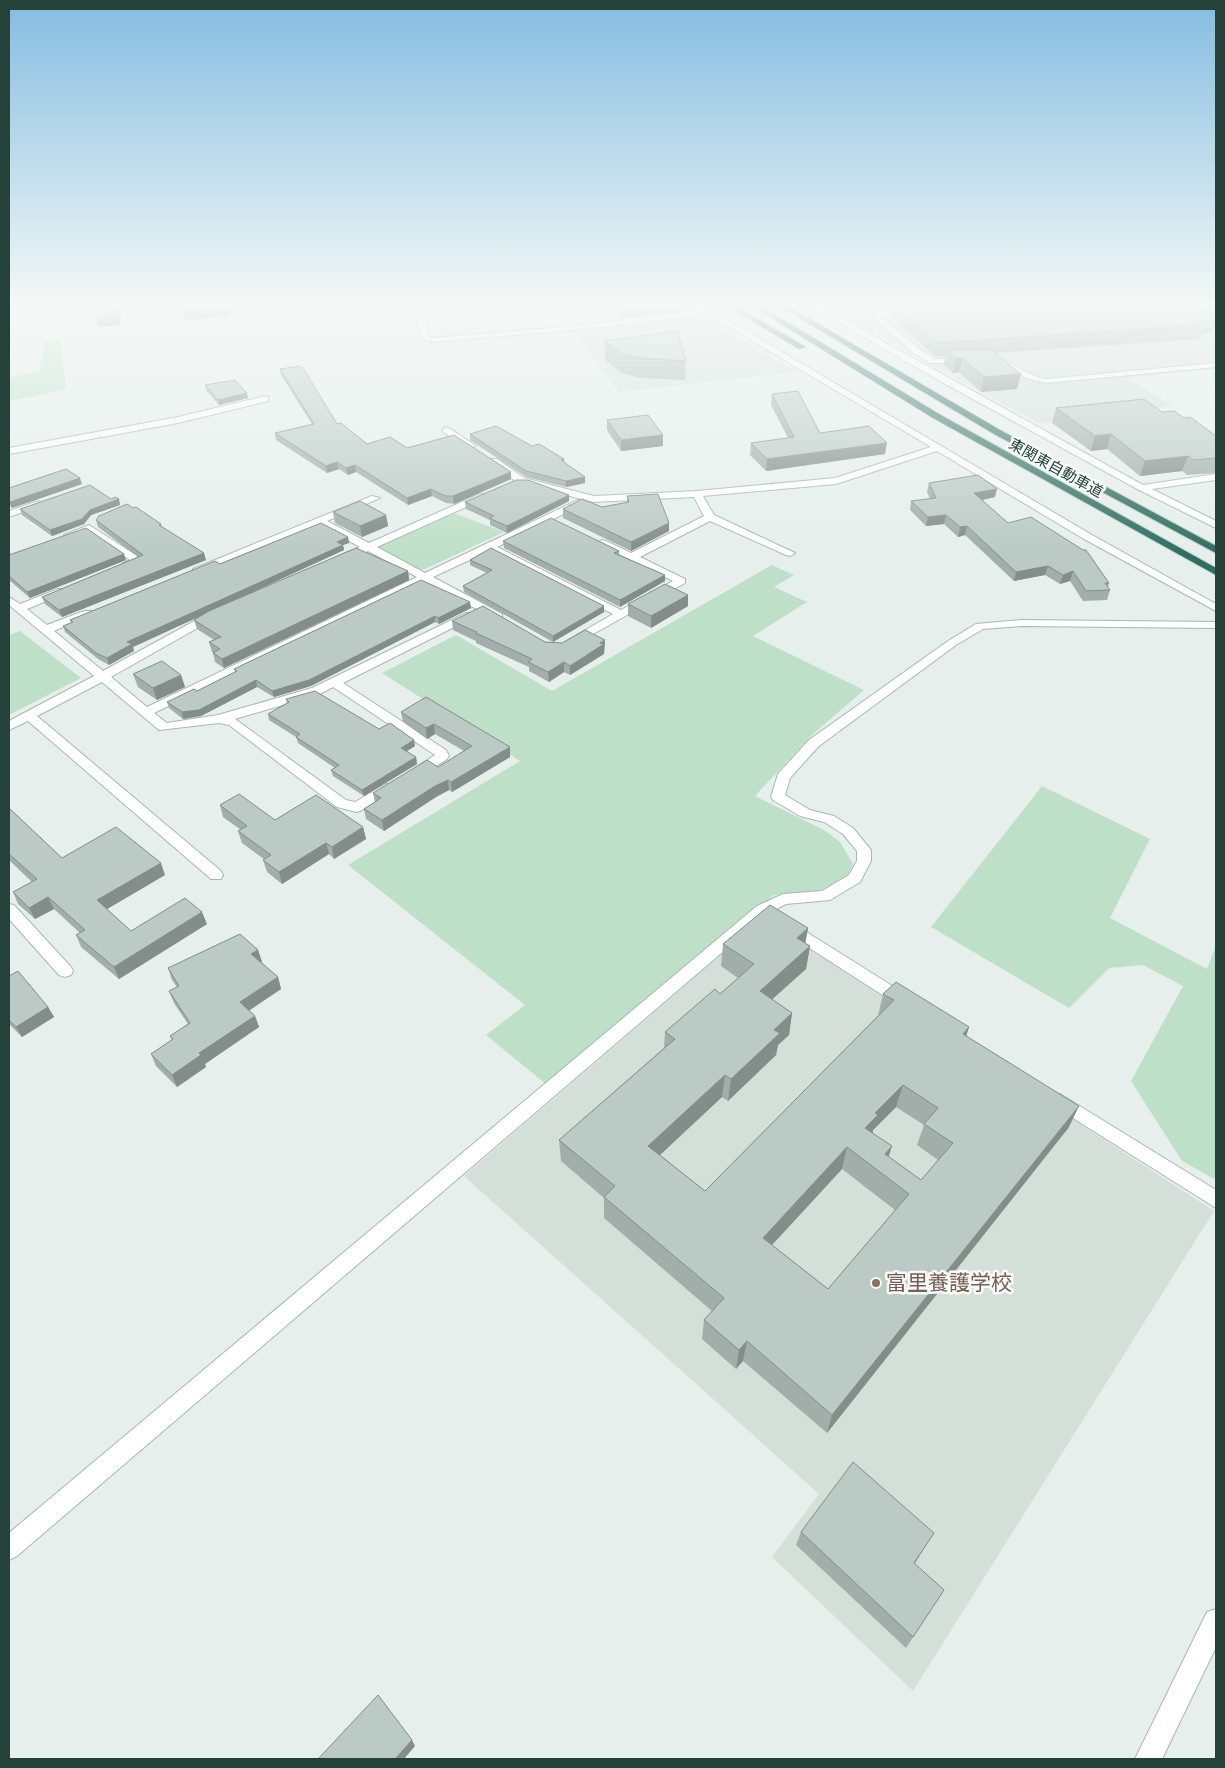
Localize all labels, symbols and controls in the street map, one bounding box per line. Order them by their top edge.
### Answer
street label: 東関東自動車道 [1006,434,1107,500]
place label: 富里養護学校 [886,1269,1012,1294]
marker: 富里養護学校 [870,1277,882,1289]

